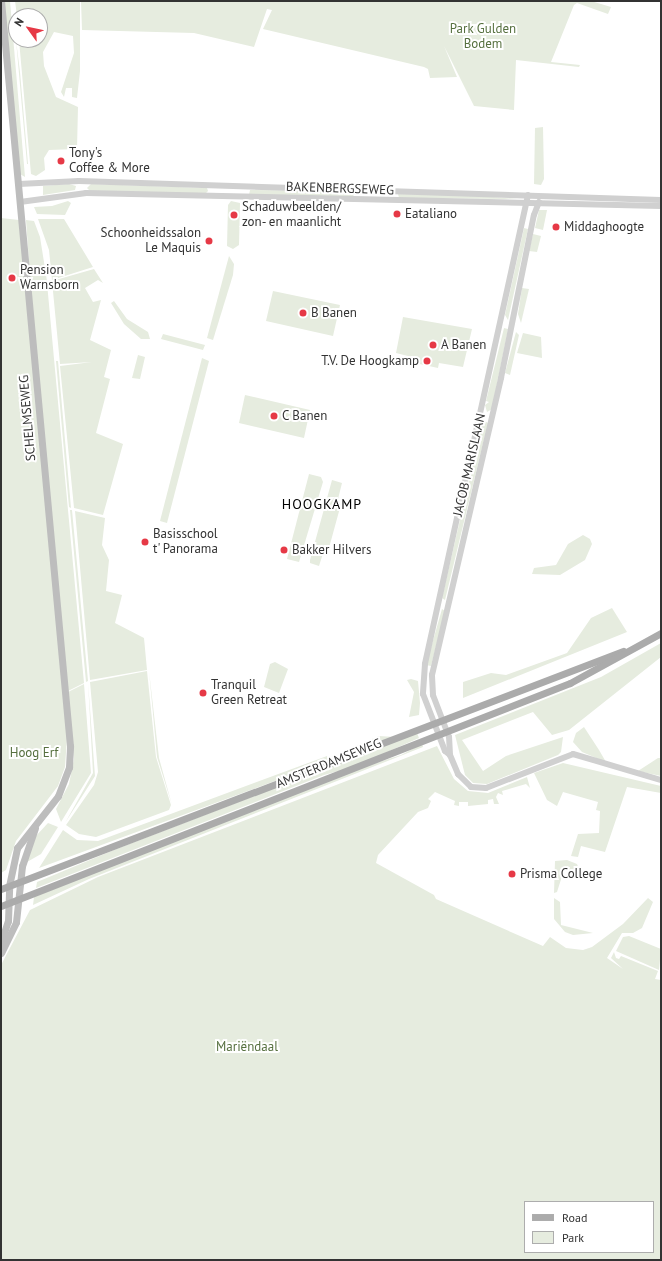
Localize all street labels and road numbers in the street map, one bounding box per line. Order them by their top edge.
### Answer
street label: BAKENBERGSEWEG [286,179,394,199]
street label: SCHELMSEWEG [16,374,40,462]
street label: JACOB MARISLAAN [451,412,489,518]
street label: AMSTERDAMSEWEG [274,736,384,792]

